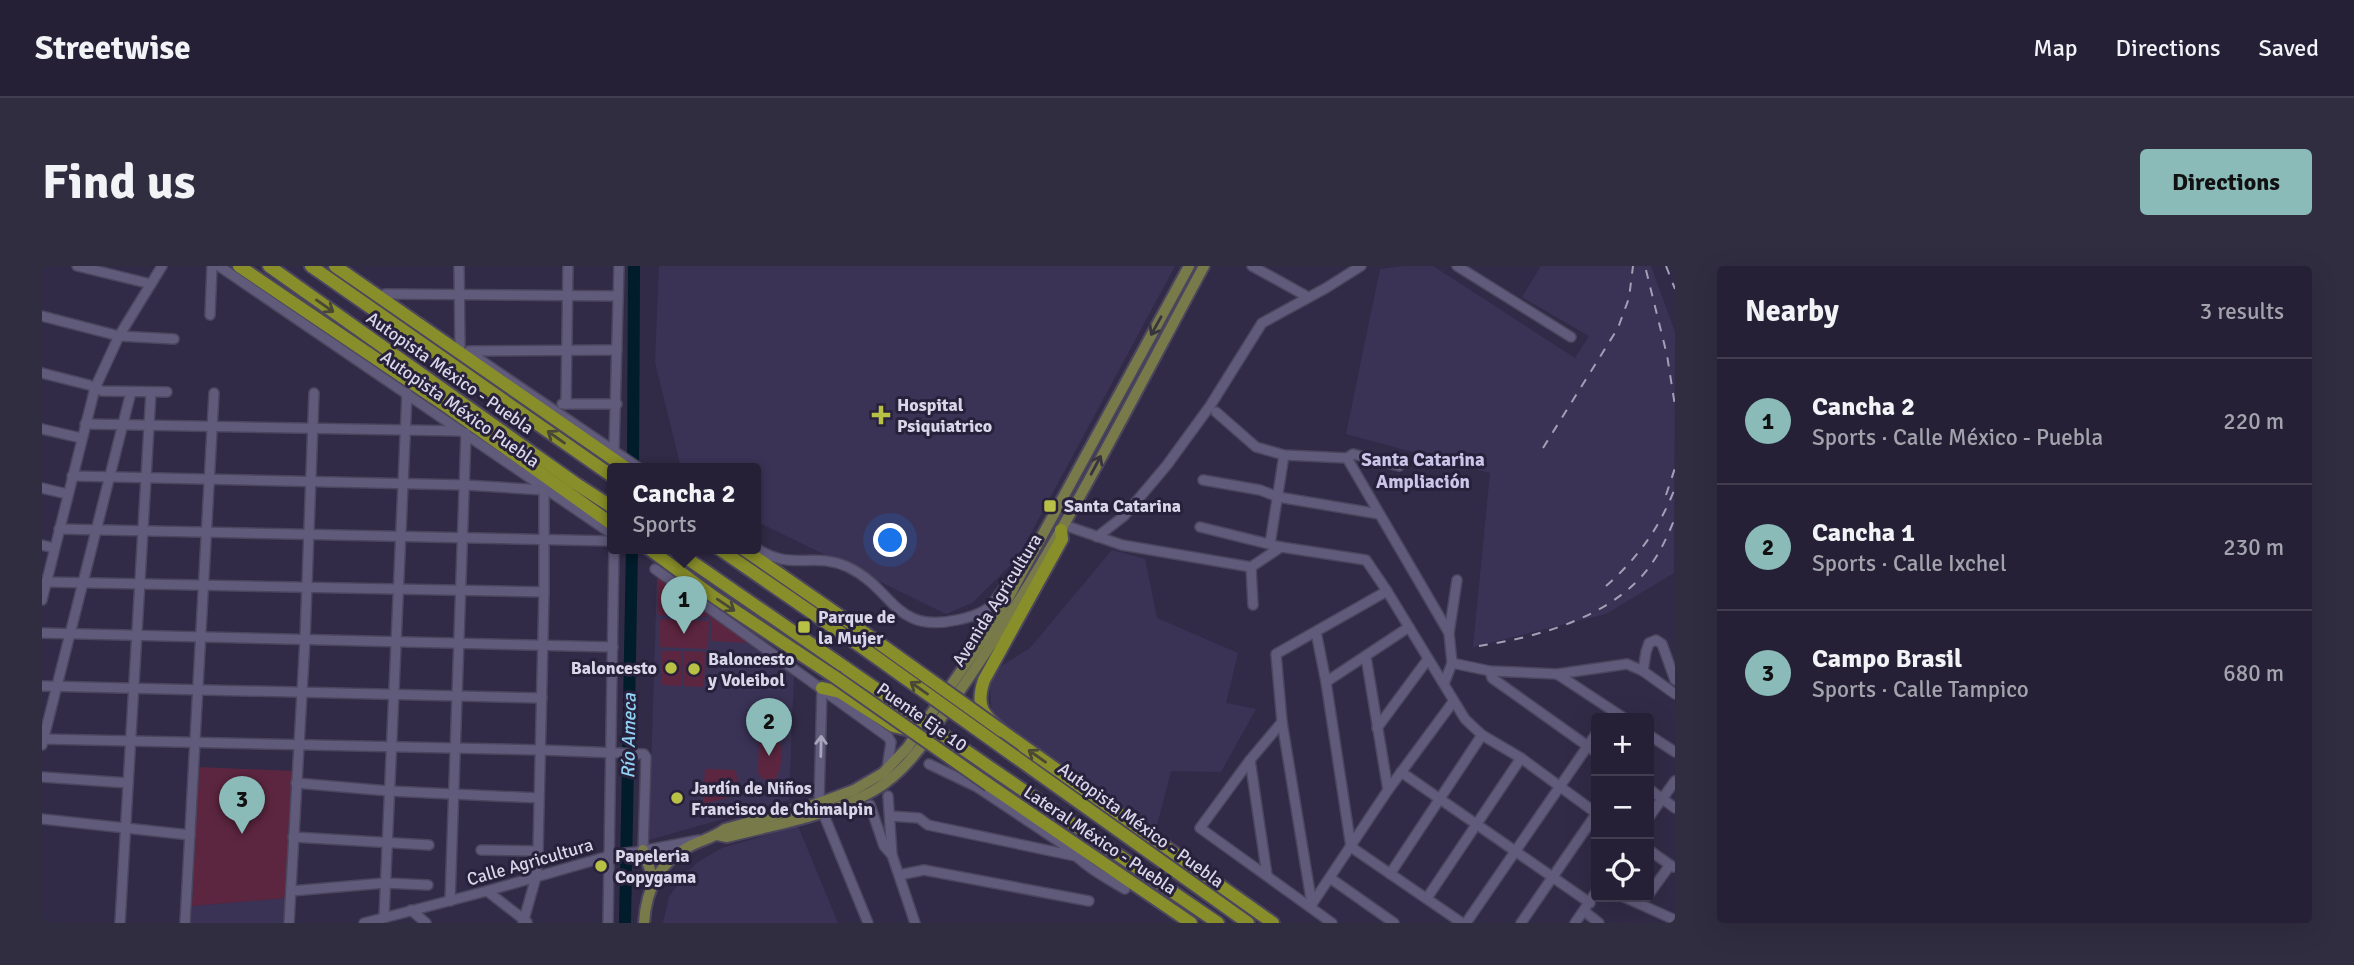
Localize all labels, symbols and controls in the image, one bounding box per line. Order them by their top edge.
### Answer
text: Streetwise [35,28,191,69]
text: Map [2033,33,2078,63]
text: Directions [2116,33,2221,63]
text: Saved [2259,33,2319,63]
button: Directions [2140,149,2312,215]
text: Find us [42,152,195,212]
text: Nearby [1745,293,1839,330]
text: 3 results [2200,297,2284,326]
one-way arrow [315,298,334,313]
street label: Autopista México - Puebla [362,307,538,439]
one-way arrow [1149,315,1163,336]
street label: Autopista México Puebla [376,346,544,472]
text: Cancha 2 [1812,391,1915,423]
place label: Hospital Psiquiatrico [897,394,992,437]
marker: Hospital Psiquiatrico [871,405,891,425]
text: 1 [1762,407,1774,436]
text: 220 m [2223,407,2284,436]
text: Sports · Calle México - Puebla [1812,423,2103,452]
one-way arrow [547,430,566,444]
district label: Santa Catarina Ampliación [1361,448,1485,494]
one-way arrow [1090,455,1104,475]
popup [607,463,761,554]
text: Cancha 2 [633,478,735,510]
place label: Santa Catarina [1064,495,1181,517]
marker: Santa Catarina [1042,498,1058,514]
text: Sports [633,510,697,539]
text: Cancha 1 [1812,517,1915,549]
your location [873,523,907,557]
street label: Avenida Agricultura [947,530,1047,670]
text: 2 [1762,533,1774,562]
text: 230 m [2223,533,2284,562]
text: Sports · Calle Ixchel [1812,549,2007,578]
pin: 1 [661,576,707,634]
one-way arrow [716,597,735,612]
place label: Parque de la Mujer [818,606,896,649]
marker: Parque de la Mujer [796,619,812,635]
text: Campo Brasil [1812,643,1962,675]
place label: Baloncesto y Voleibol [707,648,794,691]
place label: Baloncesto [571,657,657,679]
text: 3 [1762,659,1774,688]
text: 680 m [2223,659,2284,688]
marker: Baloncesto [663,660,679,676]
marker: Baloncesto y Voleibol [686,661,702,677]
text: Sports · Calle Tampico [1812,675,2029,704]
street label: Puente Eje 10 [873,678,971,756]
one-way arrow [910,681,929,695]
water label: Río Ameca [616,692,642,779]
pin: 2 [746,698,792,756]
map controls [1591,713,1654,902]
button: + [1591,713,1654,776]
one-way arrow [814,735,827,758]
one-way arrow [1028,749,1047,763]
street label: Autopista México - Puebla [1054,758,1228,892]
pin: 3 [219,776,265,834]
button: − [1591,776,1654,839]
place label: Jardín de Niños Francisco de Chimalpin [691,777,873,820]
street label: Lateral México - Puebla [1019,781,1181,899]
marker: Jardín de Niños Francisco de Chimalpin [669,790,685,806]
street label: Calle Agricultura [464,833,596,891]
button: locate [1591,839,1654,902]
place label: Papeleria Copygama [615,845,696,888]
marker: Papeleria Copygama [593,858,609,874]

